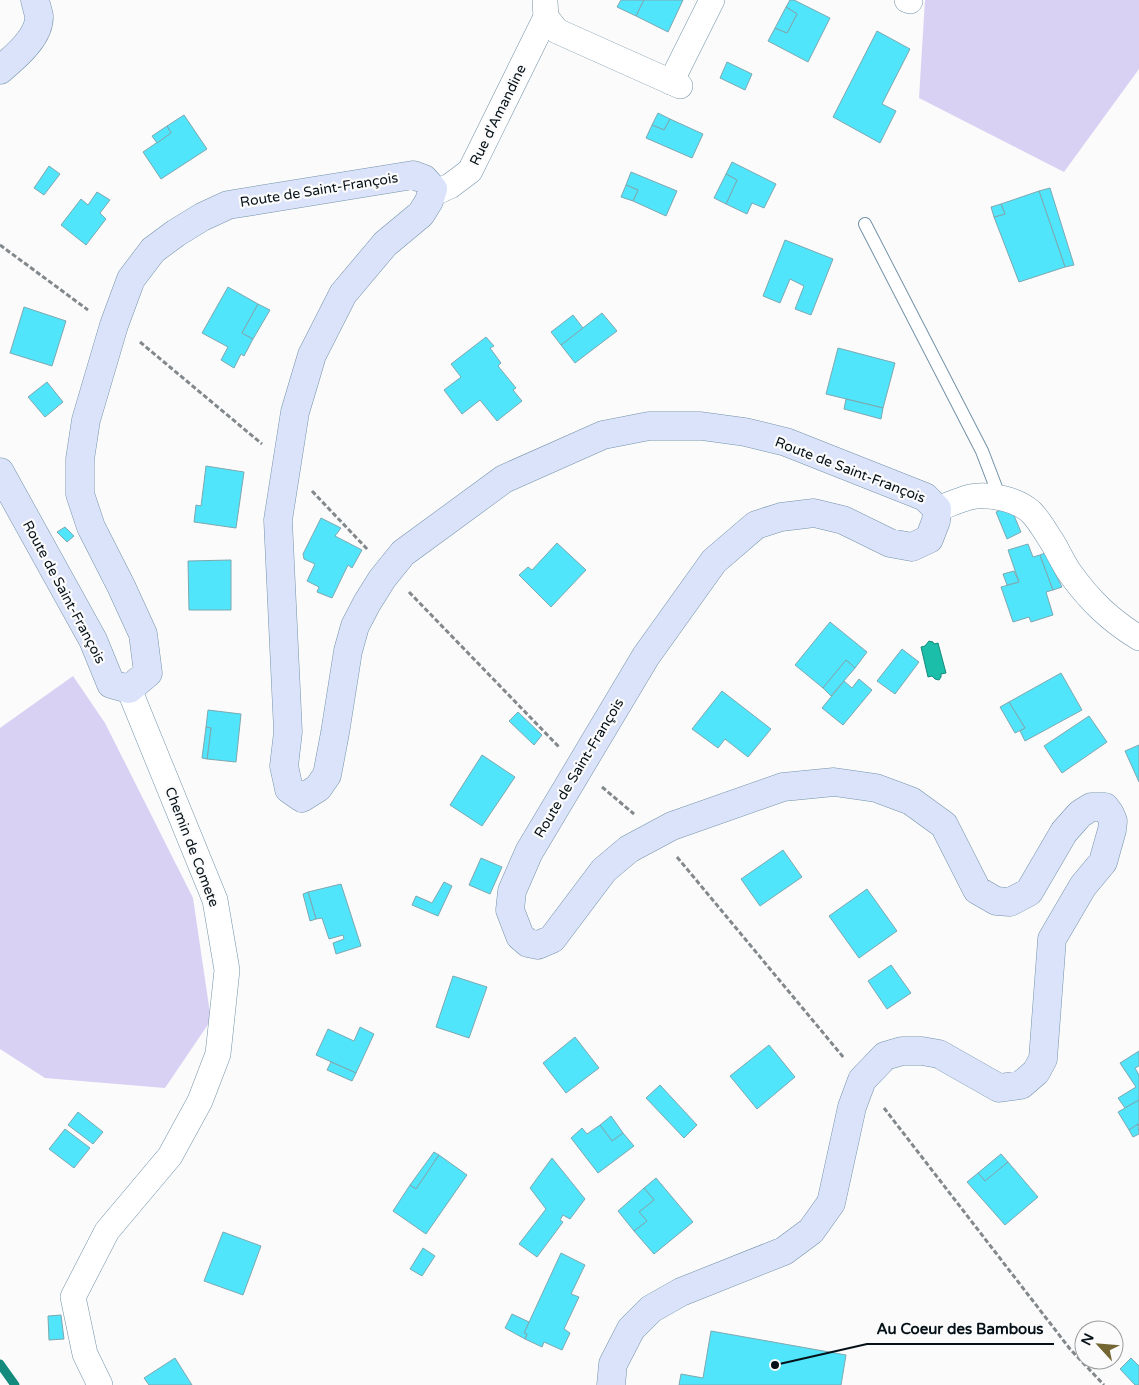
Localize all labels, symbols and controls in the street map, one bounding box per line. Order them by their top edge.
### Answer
street label: Rue d'Amandine [466,62,530,168]
street label: Route de Saint-François [239,169,399,211]
street label: Route de Saint-François [772,433,928,507]
street label: Route de Saint-François [19,518,109,667]
street label: Route de Saint-François [531,695,628,841]
street label: Chemin de Comete [161,785,223,909]
callout: Au Coeur des Bambous [867,1314,1054,1344]
text: Au Coeur des Bambous [876,1320,1044,1338]
north arrow [1074,1320,1124,1370]
text: N [1078,1331,1098,1348]

